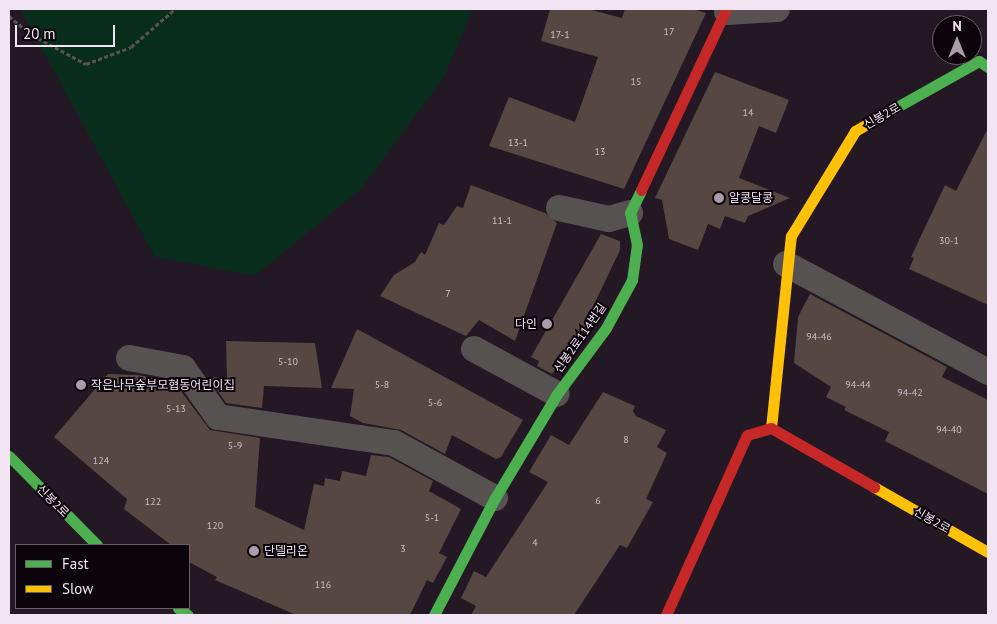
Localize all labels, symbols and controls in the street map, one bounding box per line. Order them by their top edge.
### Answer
scale bar [18,15,118,47]
north arrow [932,15,982,65]
text: N [952,17,962,35]
text: 20 m [23,24,56,43]
house number: 17 [664,26,674,38]
house number: 17-1 [550,29,570,41]
house number: 15 [631,76,641,88]
street label: 신봉2로 [861,100,903,132]
house number: 14 [743,107,753,119]
house number: 13-1 [508,137,528,149]
house number: 13 [595,146,605,158]
place label: 알콩달콩 [729,191,773,205]
marker: 알콩달콩 [713,192,725,204]
house number: 11-1 [492,215,512,227]
house number: 30-1 [939,235,959,247]
house number: 7 [445,288,451,300]
street label: 신봉2로114번길 [551,301,609,375]
place label: 다인 [515,317,537,331]
marker: 다인 [541,318,553,330]
house number: 94-46 [806,331,832,343]
house number: 5-10 [278,356,298,368]
place label: 작은나무숲부모협동어린이집 [91,378,235,392]
marker: 작은나무숲부모협동어린이집 [75,379,87,391]
house number: 5-8 [375,379,389,391]
house number: 94-44 [845,379,871,391]
house number: 94-42 [897,387,923,399]
house number: 5-6 [428,397,442,409]
house number: 5-13 [166,403,186,415]
house number: 94-40 [936,424,962,436]
house number: 8 [623,434,629,446]
house number: 5-9 [228,440,242,452]
house number: 124 [93,455,109,467]
street label: 신봉2로 [34,482,72,520]
house number: 6 [595,495,601,507]
house number: 122 [145,496,161,508]
street label: 신봉2로 [911,504,953,536]
house number: 5-1 [425,512,439,524]
house number: 120 [207,520,223,532]
house number: 4 [532,537,538,549]
house number: 3 [400,543,406,555]
legend [15,544,190,609]
place label: 단델리온 [264,544,308,558]
marker: 단델리온 [248,545,260,557]
text: Fast [62,554,89,573]
text: Slow [62,579,93,598]
house number: 116 [315,579,331,591]

